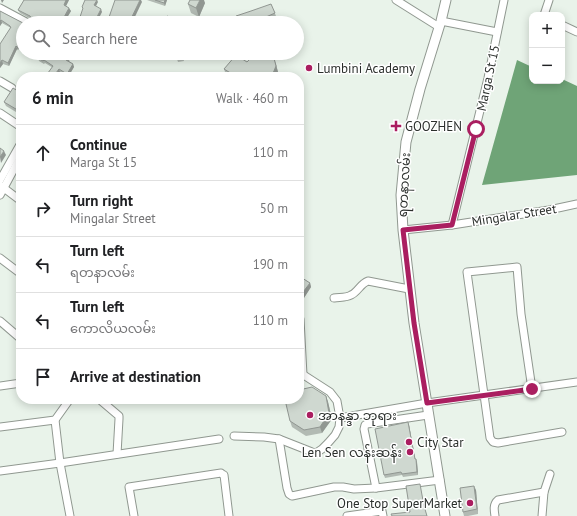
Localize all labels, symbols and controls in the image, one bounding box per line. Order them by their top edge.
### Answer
map controls [529,12,565,84]
button: + [529,12,565,48]
search box [16,16,304,60]
icon: search [30,27,52,49]
text: Search here [62,29,138,48]
street label: Marga St 15 [473,43,503,113]
button: − [529,48,565,84]
place label: Lumbini Academy [317,60,415,77]
marker: Lumbini Academy [304,63,314,73]
text: 6 min [32,87,73,109]
text: Walk · 460 m [216,90,288,107]
place label: GOOZHEN [405,118,462,135]
marker: GOOZHEN [390,120,402,132]
route start [467,120,485,138]
text: Continue [70,135,127,154]
icon: ahead [32,142,54,164]
text: 110 m [253,144,288,161]
street label: ရတနာလမ်း [394,152,416,218]
text: Marga St 15 [70,154,137,171]
text: Turn right [70,191,133,210]
icon: right [32,198,54,220]
text: 50 m [260,200,288,217]
street label: Mingalar Street [470,200,558,230]
text: Mingalar Street [70,210,156,227]
text: Turn left [70,241,124,260]
icon: left [32,254,54,276]
text: 190 m [253,256,288,273]
text: ရတနာလမ်း [70,264,135,281]
text: Turn left [70,297,124,316]
icon: left [32,310,54,332]
text: 110 m [253,312,288,329]
text: ကောလိယလမ်း [70,320,156,337]
icon: arrive [32,366,54,388]
text: Arrive at destination [70,367,201,386]
route end [523,380,541,398]
place label: အာနန္ဒာ ဘုရား [318,407,397,426]
marker: အာနန္ဒာ ဘုရား [305,410,315,420]
place label: City Star [417,434,464,451]
marker: City Star [404,437,414,447]
place label: Len Sen လန်းဆန်း [302,444,402,463]
marker: Len Sen လန်းဆန်း [405,447,415,457]
place label: One Stop SuperMarket [337,495,463,512]
marker: One Stop SuperMarket [465,498,475,508]

